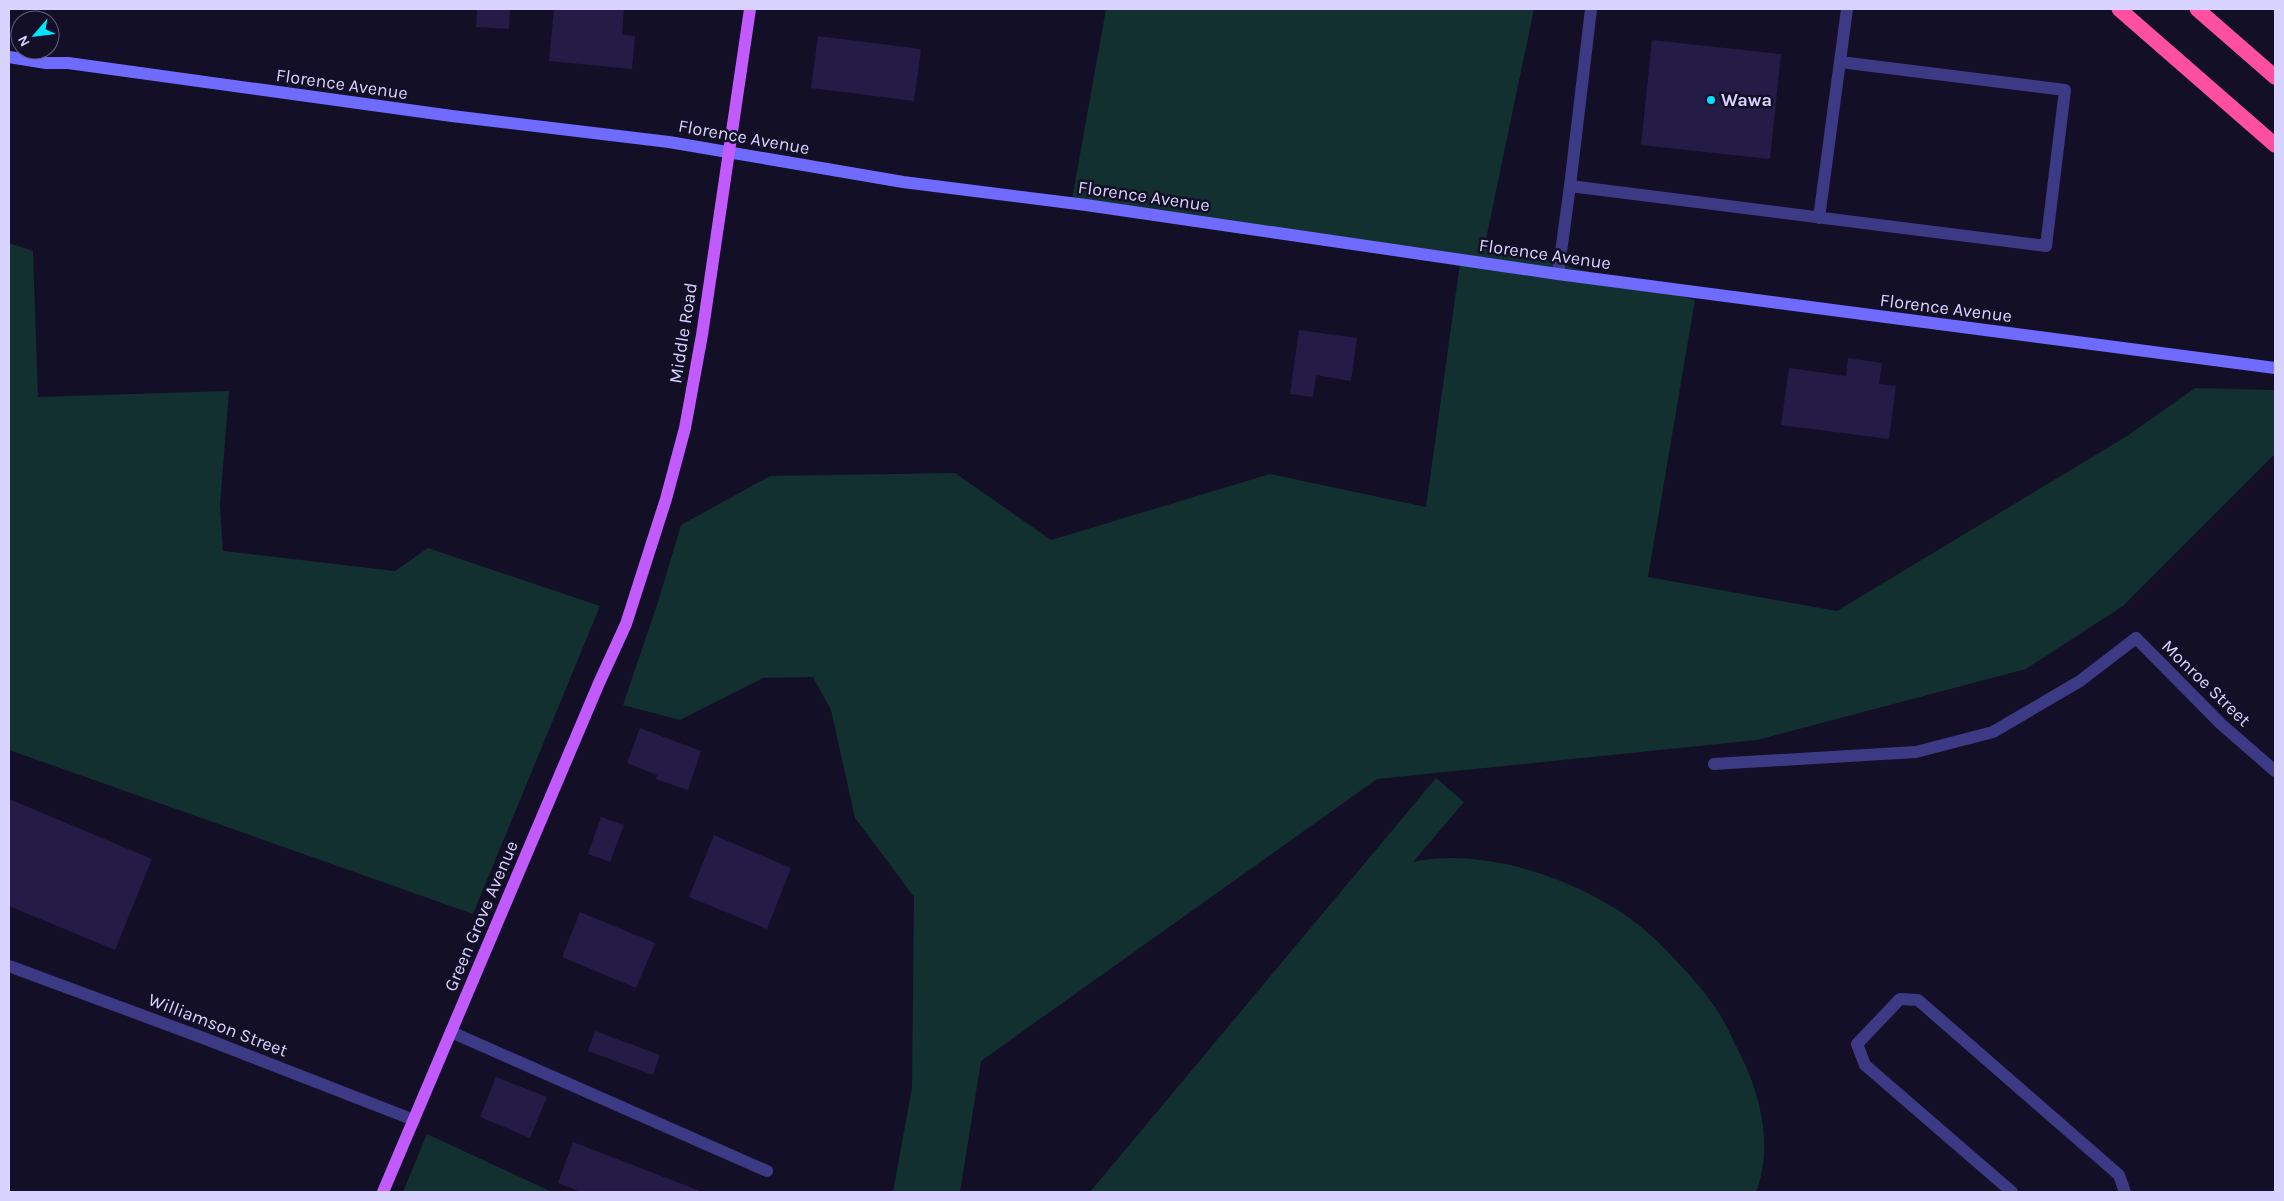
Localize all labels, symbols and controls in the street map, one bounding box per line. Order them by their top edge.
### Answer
north arrow [10,10,60,60]
text: N [14,32,34,49]
street label: Florence Avenue [275,64,409,104]
place label: Wawa [1721,89,1772,111]
marker: Wawa [1705,94,1717,106]
street label: Florence Avenue [677,115,811,159]
street label: Florence Avenue [1077,176,1211,216]
street label: Florence Avenue [1478,234,1612,274]
street label: Middle Road [664,281,702,385]
street label: Florence Avenue [1879,289,2013,327]
street label: Monroe Street [2157,635,2255,731]
street label: Green Grove Avenue [439,837,523,995]
street label: Williamson Street [145,988,291,1062]

